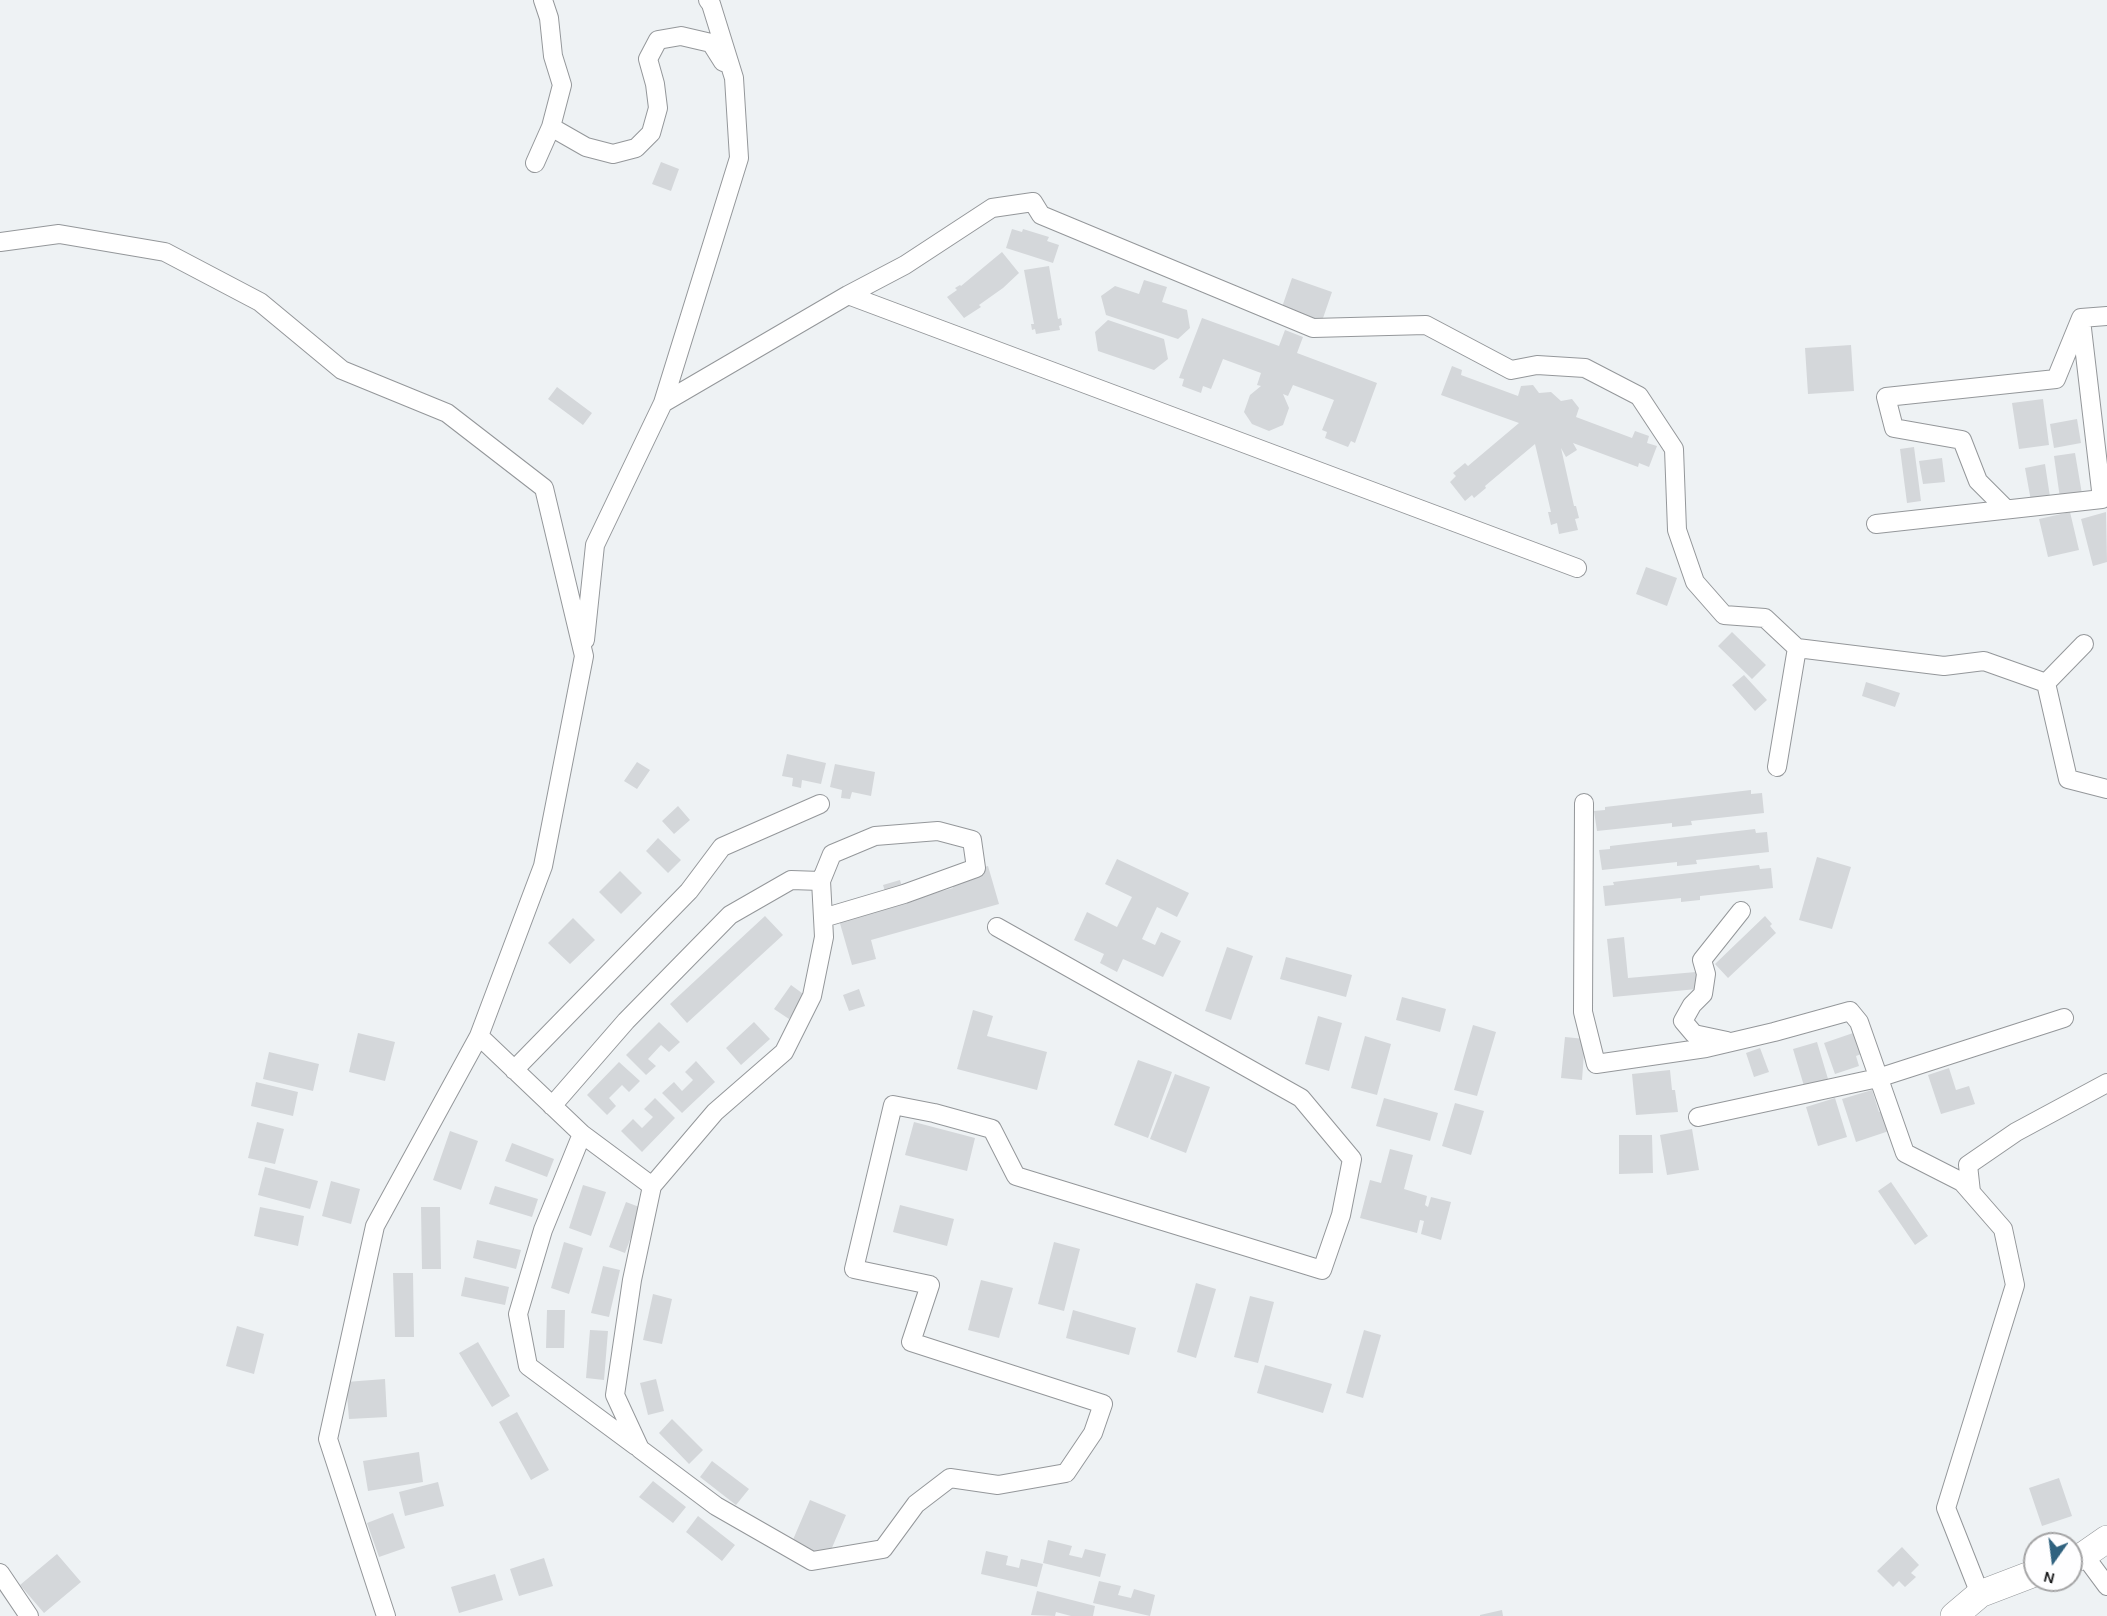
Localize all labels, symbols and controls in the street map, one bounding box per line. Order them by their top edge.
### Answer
north arrow [2023,1532,2083,1592]
text: N [2041,1567,2057,1589]

